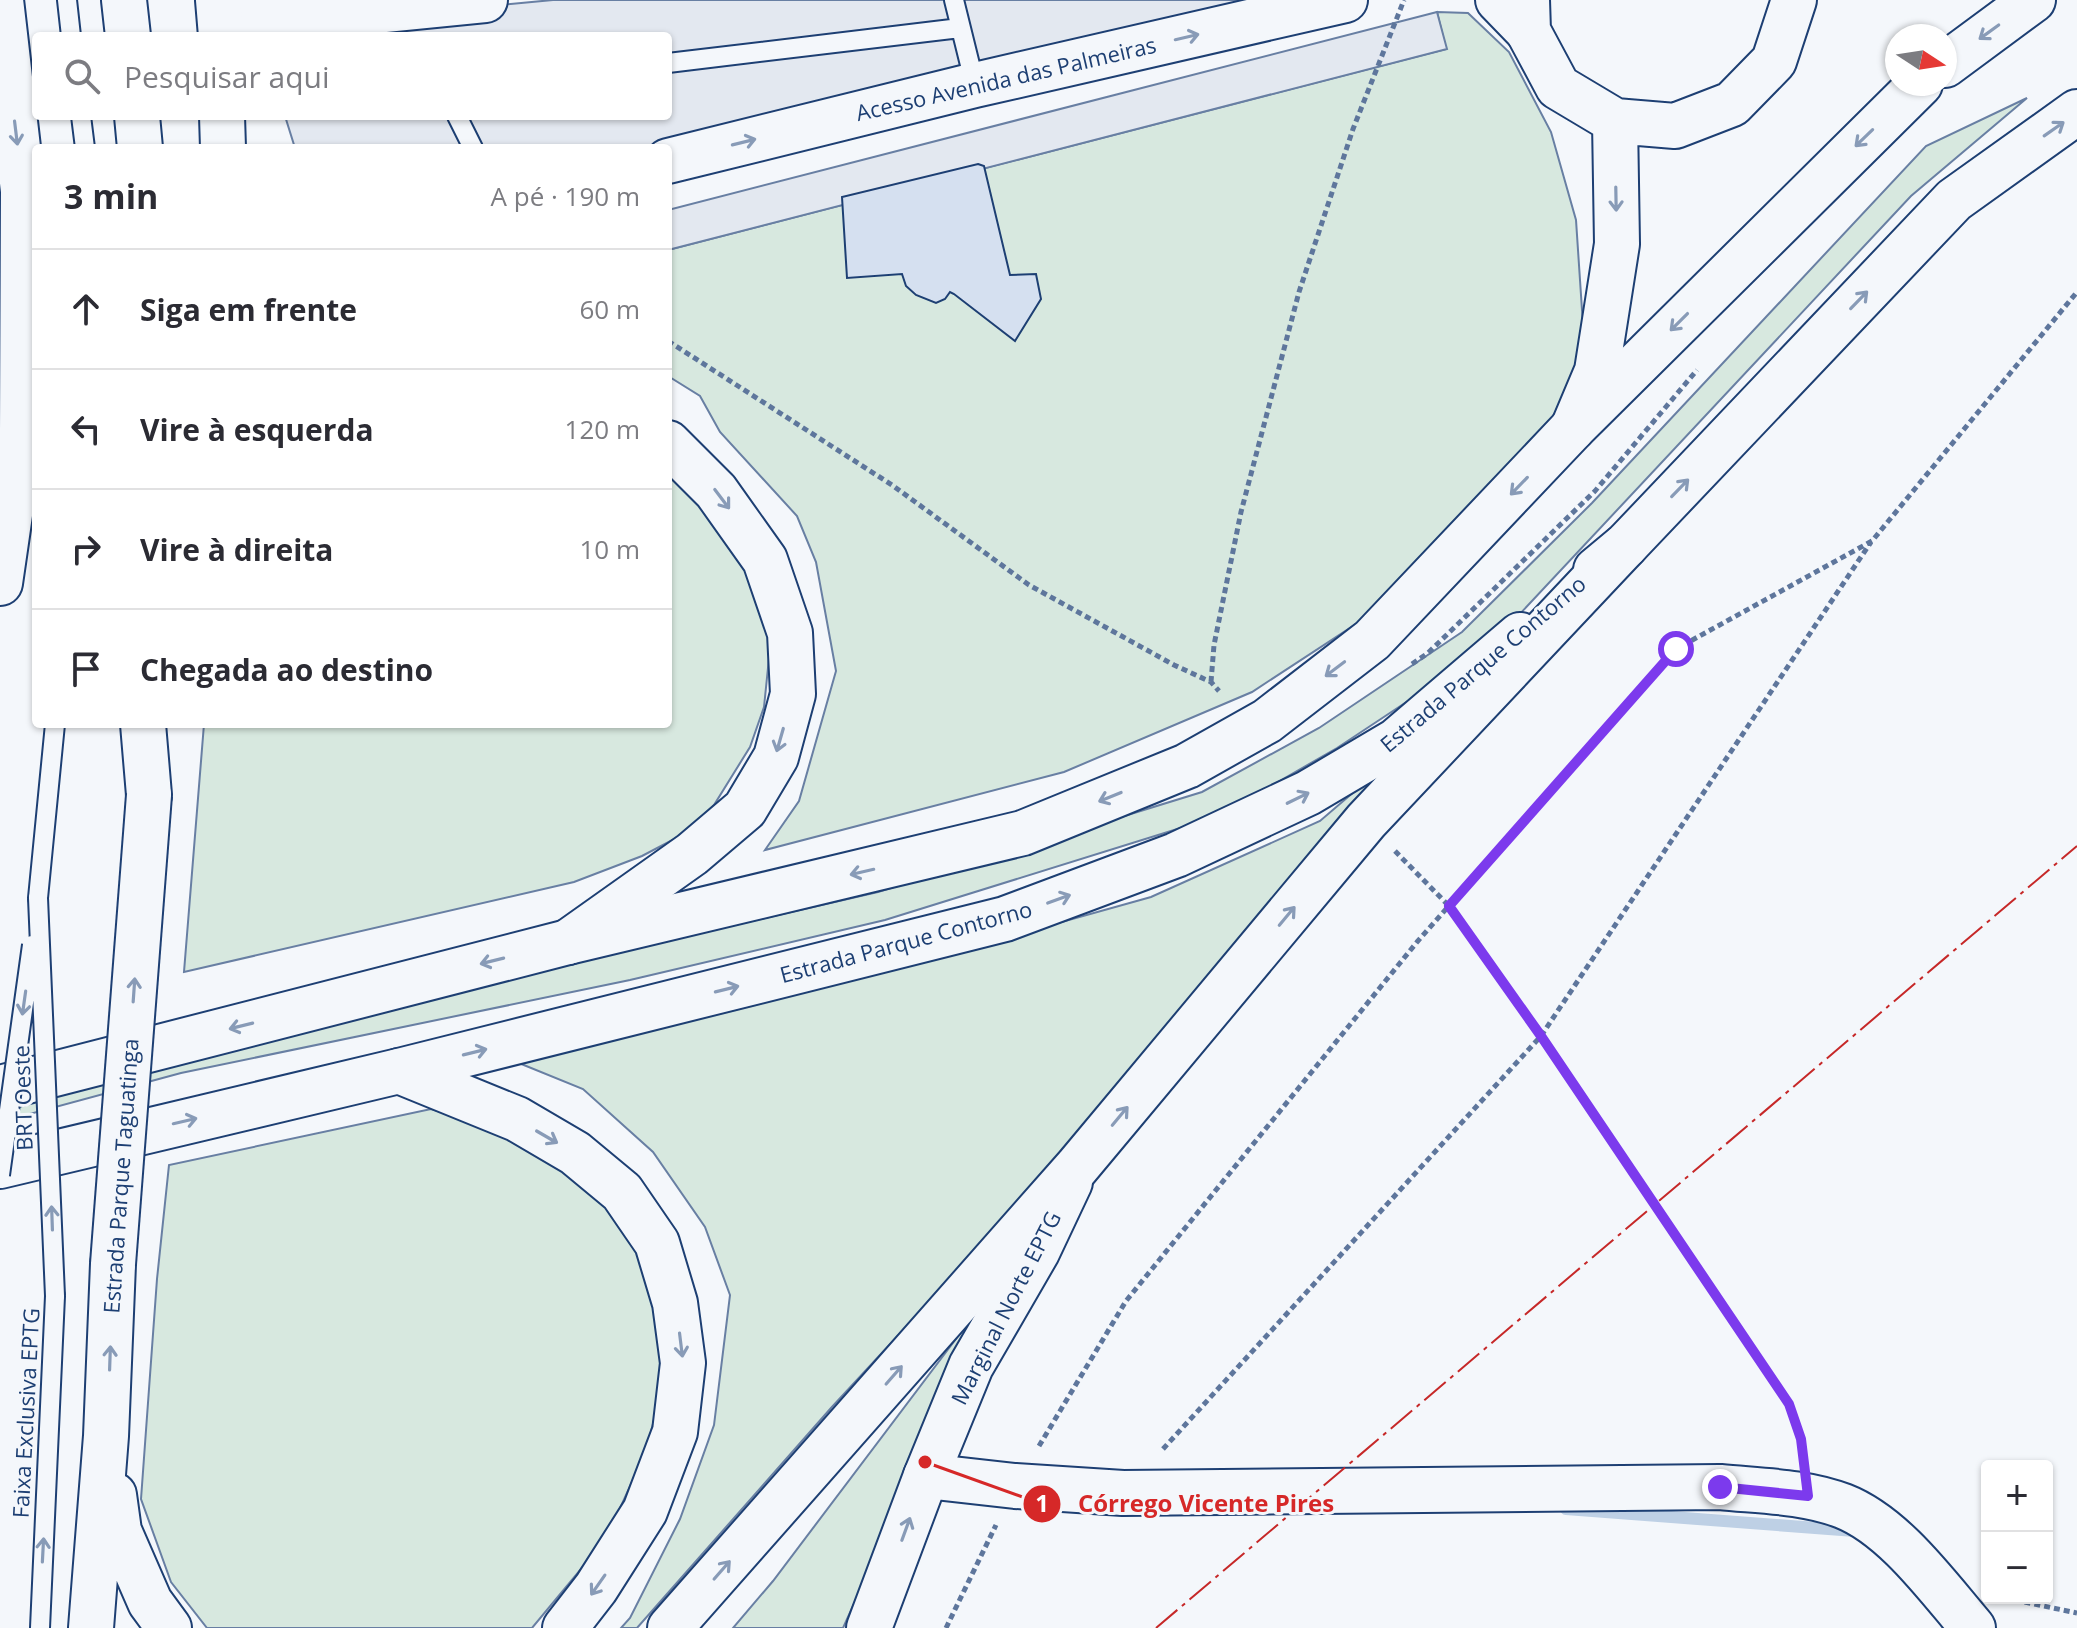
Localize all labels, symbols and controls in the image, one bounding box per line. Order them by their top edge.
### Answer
north arrow [1885,24,1957,96]
one-way arrow [1979,24,2000,41]
street label: Acesso Avenida das Palmeiras [853,29,1159,127]
one-way arrow [1174,29,1200,44]
search box [32,32,672,120]
icon: search [60,54,104,98]
text: Pesquisar aqui [124,56,330,97]
one-way arrow [9,120,24,145]
one-way arrow [2042,121,2064,137]
one-way arrow [1854,129,1874,148]
one-way arrow [730,134,756,149]
text: 3 min [64,173,158,219]
text: A pé · 190 m [491,178,640,214]
one-way arrow [1609,185,1624,212]
icon: ahead [64,287,108,331]
text: Siga em frente [140,289,357,330]
text: 60 m [579,291,640,327]
one-way arrow [1849,291,1868,310]
one-way arrow [1670,312,1689,332]
icon: left [64,407,108,451]
text: Vire à esquerda [140,409,374,450]
text: 120 m [565,411,640,447]
one-way arrow [1509,476,1528,496]
one-way arrow [1670,478,1689,498]
one-way arrow [714,488,730,510]
icon: right [64,527,108,571]
text: Vire à direita [140,529,334,570]
text: 10 m [579,531,640,567]
street label: Estrada Parque Contorno [1373,568,1592,758]
route start [1658,631,1694,667]
icon: arrive [64,647,108,691]
text: Chegada ao destino [140,649,433,690]
one-way arrow [1324,660,1346,677]
one-way arrow [772,726,787,752]
one-way arrow [1286,790,1310,805]
one-way arrow [1098,791,1123,806]
one-way arrow [850,865,875,880]
one-way arrow [1046,891,1071,905]
street label: Estrada Parque Contorno [776,893,1035,989]
one-way arrow [1278,907,1296,927]
one-way arrow [480,955,506,970]
one-way arrow [127,977,142,1004]
one-way arrow [714,981,740,996]
one-way arrow [16,990,31,1015]
one-way arrow [228,1020,254,1035]
street label: Estrada Parque Taguatinga [95,1037,145,1314]
one-way arrow [462,1044,488,1059]
street label: BRT Oeste [5,1045,39,1151]
one-way arrow [1111,1106,1129,1126]
one-way arrow [171,1113,197,1128]
one-way arrow [535,1129,558,1145]
one-way arrow [44,1205,59,1232]
street label: Marginal Norte EPTG [943,1206,1067,1410]
street label: Faixa Exclusiva EPTG [5,1307,45,1519]
one-way arrow [673,1331,688,1358]
one-way arrow [102,1345,117,1372]
one-way arrow [884,1365,902,1385]
map controls [1981,1460,2053,1604]
button: + [1981,1460,2053,1532]
route end [1702,1469,1738,1505]
callout: Córrego Vicente Pires [1022,1480,1350,1528]
text: 1 [1035,1486,1049,1519]
text: Córrego Vicente Pires [1078,1486,1334,1519]
one-way arrow [900,1518,914,1542]
button: − [1981,1532,2053,1604]
one-way arrow [36,1537,51,1564]
one-way arrow [712,1560,730,1580]
one-way arrow [590,1574,606,1596]

